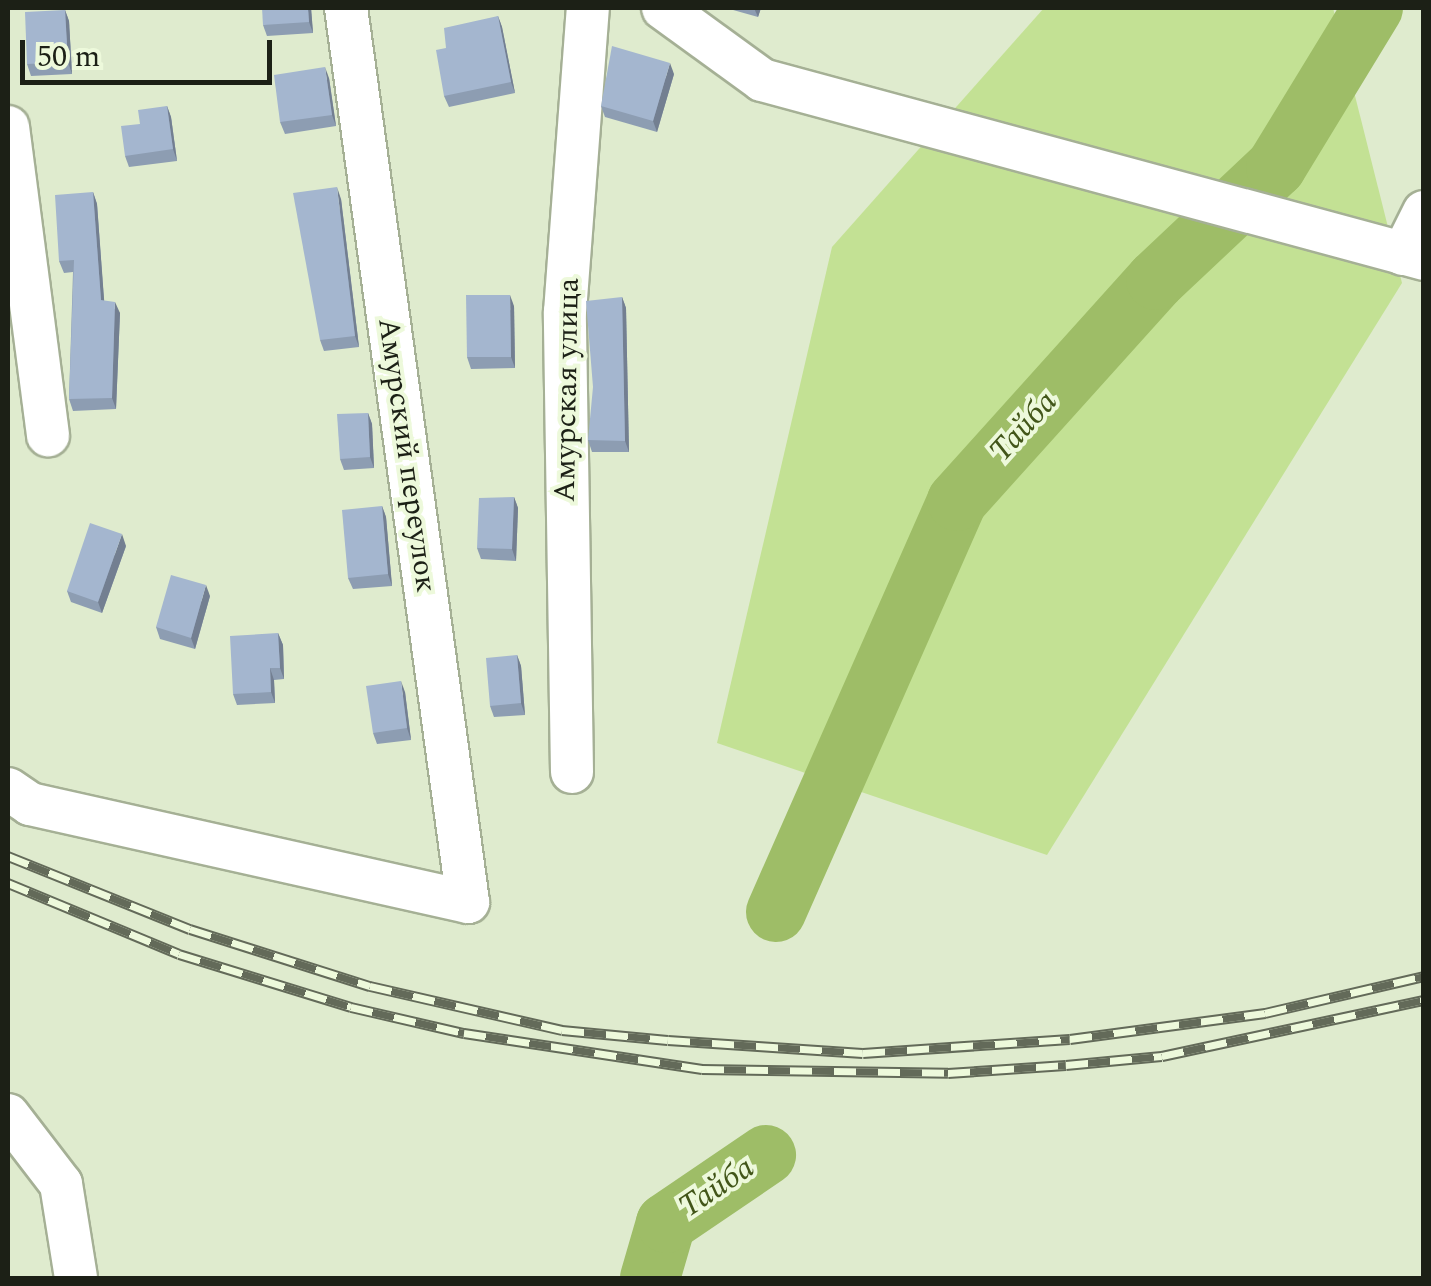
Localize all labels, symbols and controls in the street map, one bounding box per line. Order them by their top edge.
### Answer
scale bar [25,20,278,82]
text: 50 m [37,34,100,80]
street label: Амурская улица [547,277,587,503]
street label: Амурский переулок [370,315,444,595]
water label: Тайба [982,383,1066,471]
water label: Тайба [672,1149,762,1227]

